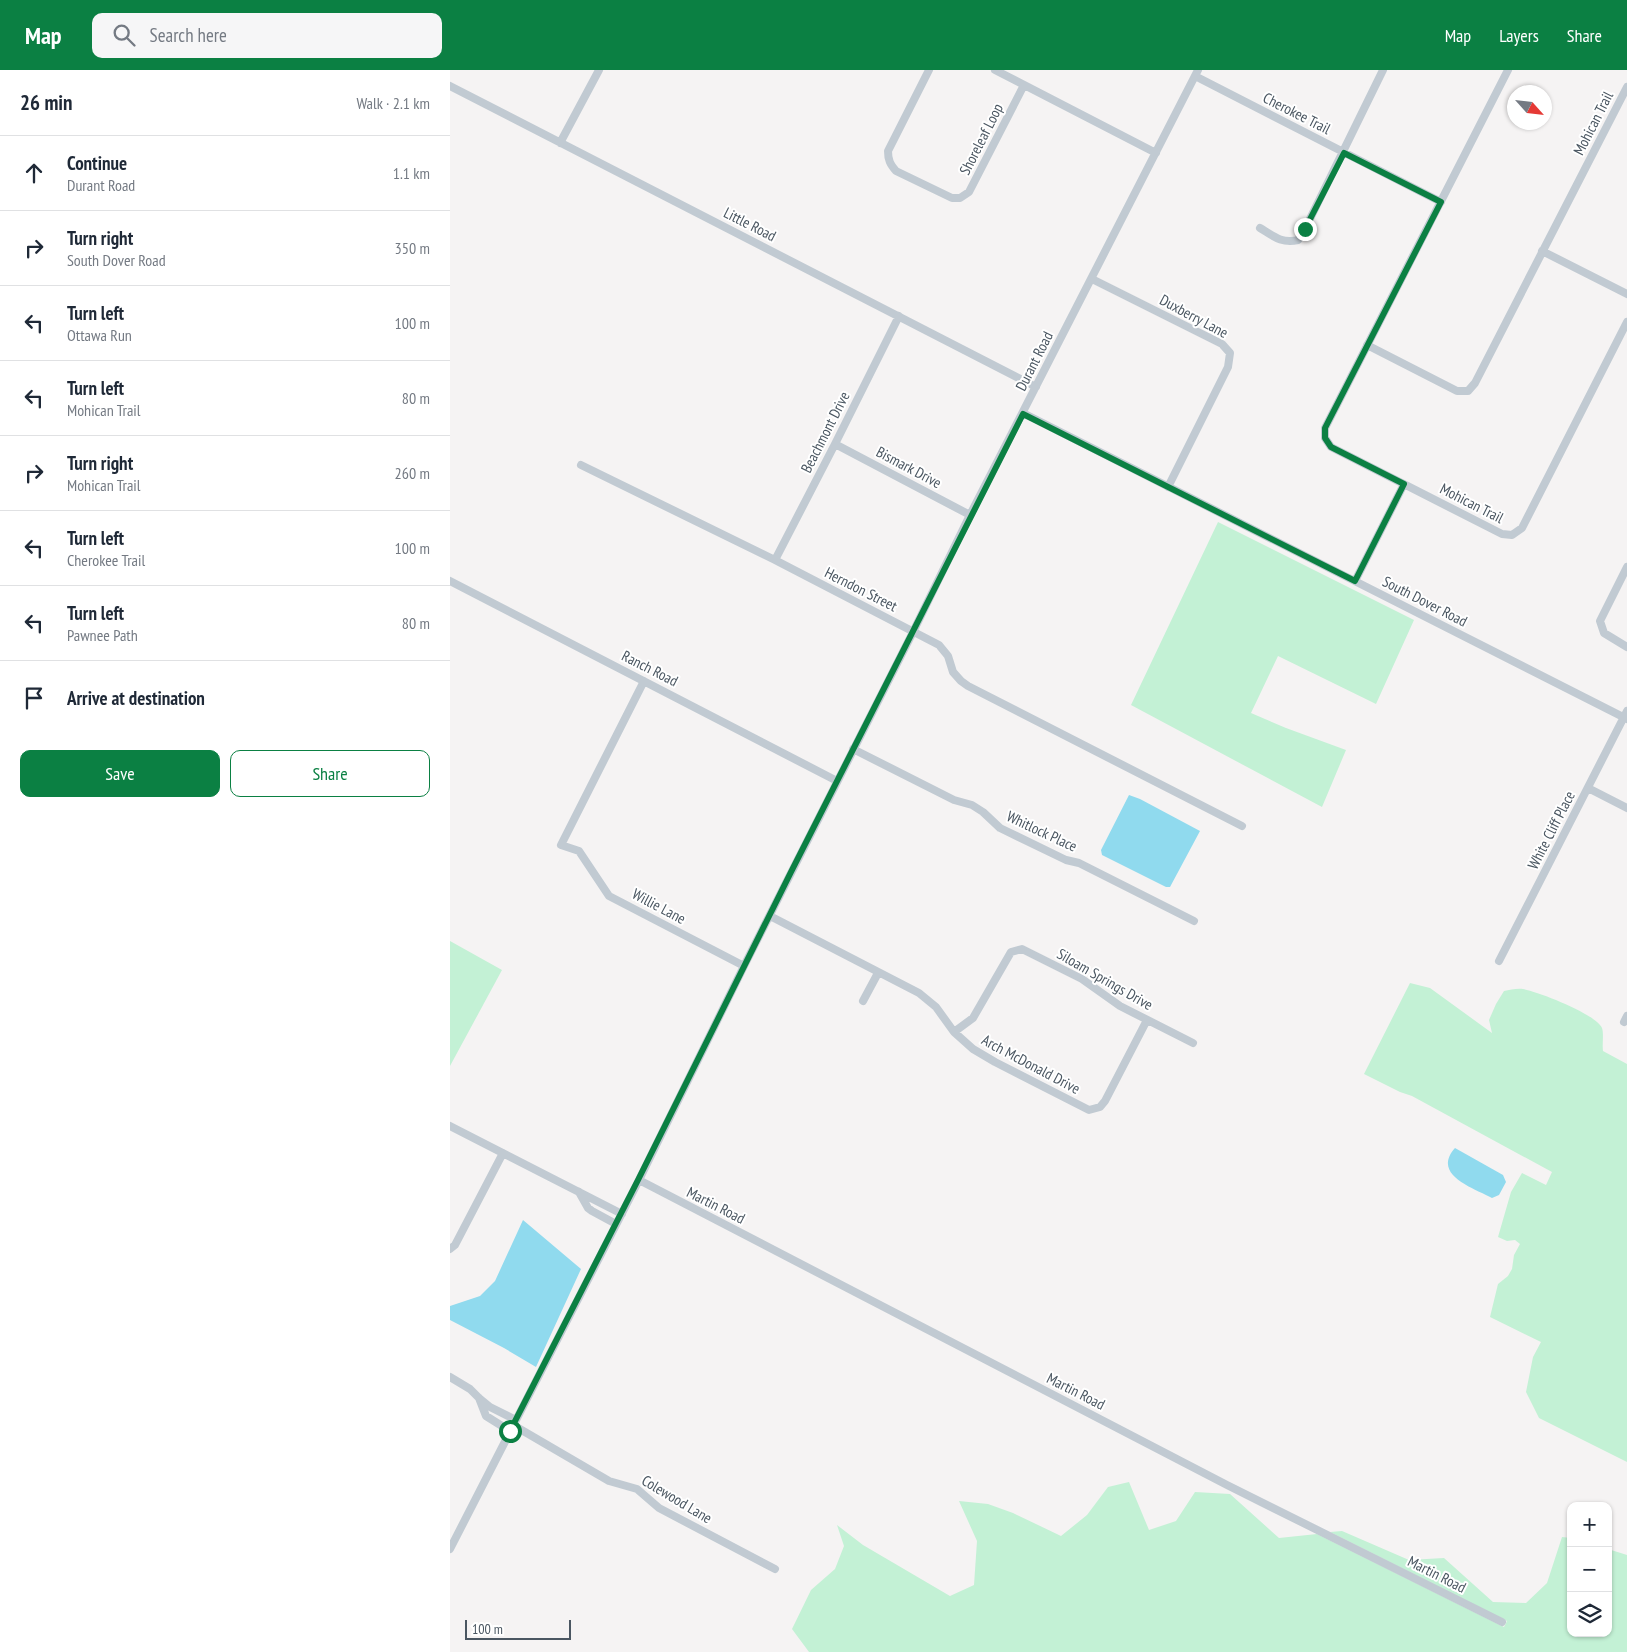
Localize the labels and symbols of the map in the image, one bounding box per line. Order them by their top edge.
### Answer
north arrow [1507,85,1552,130]
street label: Cherokee Trail [1260,88,1334,138]
street label: Mohican Trail [1569,88,1617,158]
street label: Shoreleaf Loop [955,100,1007,178]
street label: Little Road [721,203,779,245]
route end [1294,218,1317,241]
street label: Duxberry Lane [1157,290,1231,342]
street label: Durant Road [1011,328,1057,394]
street label: Beachmont Drive [796,388,854,476]
street label: Bismark Drive [873,442,945,492]
street label: Mohican Trail [1437,479,1507,527]
street label: Herndon Street [822,563,900,615]
street label: South Dover Road [1380,572,1470,630]
street label: Ranch Road [619,646,681,690]
street label: White Cliff Place [1523,788,1579,872]
street label: Whitlock Place [1004,806,1080,856]
street label: Willie Lane [629,884,689,928]
street label: Siloam Springs Drive [1054,944,1156,1014]
street label: Arch McDonald Drive [979,1030,1083,1098]
street label: Martin Road [684,1182,748,1228]
street label: Martin Road [1044,1368,1108,1414]
route start [499,1420,522,1443]
street label: Colewood Lane [638,1471,716,1527]
street label: Martin Road [1405,1551,1469,1597]
scale bar [465,1617,571,1640]

